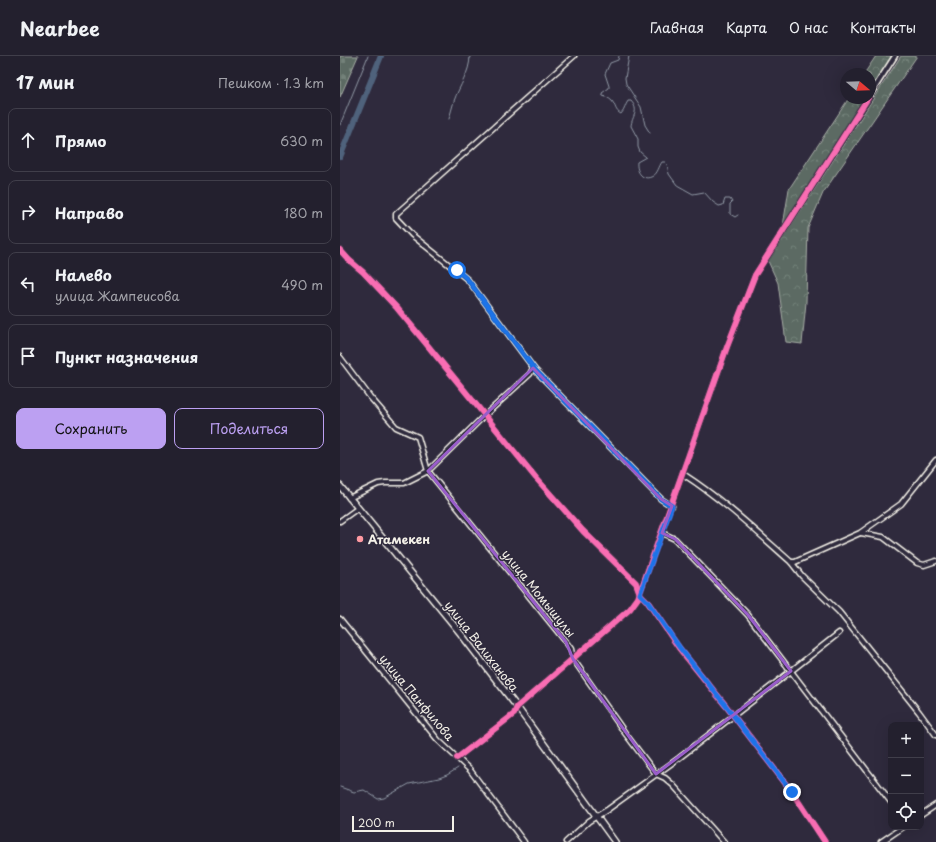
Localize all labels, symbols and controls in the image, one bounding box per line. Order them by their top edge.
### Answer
text: Nearbee [20,14,100,42]
text: Главная [650,17,704,38]
text: Карта [726,17,767,38]
text: О нас [789,17,828,38]
text: Контакты [850,17,916,38]
north arrow [840,68,876,104]
text: 17 мин [16,69,75,95]
text: Пешком · 1.3 km [218,73,324,92]
icon: ahead [17,129,39,151]
text: Прямо [55,129,106,152]
text: 630 m [280,131,323,150]
icon: right [17,201,39,223]
text: Направо [55,201,124,224]
text: 180 m [284,203,323,222]
route start [448,261,466,279]
text: Налево [55,263,112,286]
icon: left [17,273,39,295]
text: 490 m [281,275,323,294]
text: улица Жампеисова [55,286,180,305]
icon: arrive [17,345,39,367]
text: Пункт назначения [55,345,198,368]
button: Сохранить [16,408,166,449]
button: Поделиться [174,408,324,449]
place label: Атамекен [368,530,430,548]
marker: Атамекен [355,534,365,544]
street label: улица Момышулы [498,545,580,641]
street label: улица Валиханова [441,597,524,696]
street label: улица Панфилова [375,650,459,745]
map controls [888,722,924,830]
button: + [888,722,924,758]
button: − [888,758,924,794]
route end [783,783,801,801]
button: locate [888,794,924,830]
scale bar [352,814,454,833]
text: 200 m [358,814,395,831]

